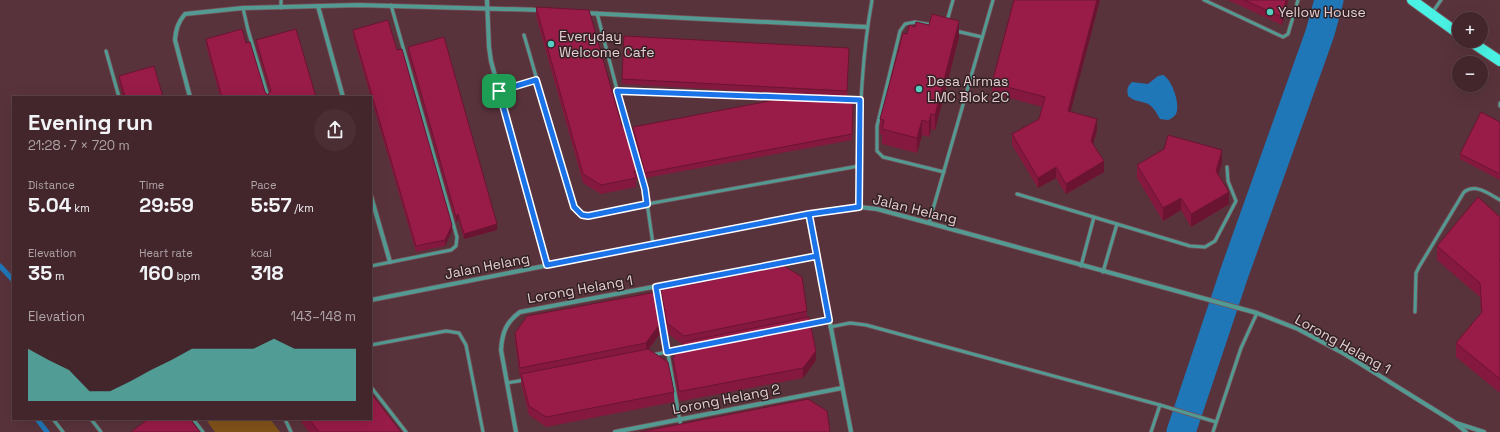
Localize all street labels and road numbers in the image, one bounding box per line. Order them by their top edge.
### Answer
street label: Jalan Helang [871,190,959,228]
street label: Jalan Helang [443,249,531,283]
street label: Lorong Helang 1 [526,271,634,307]
street label: Lorong Helang 1 [1292,310,1394,378]
street label: Lorong Helang 2 [670,380,782,418]

